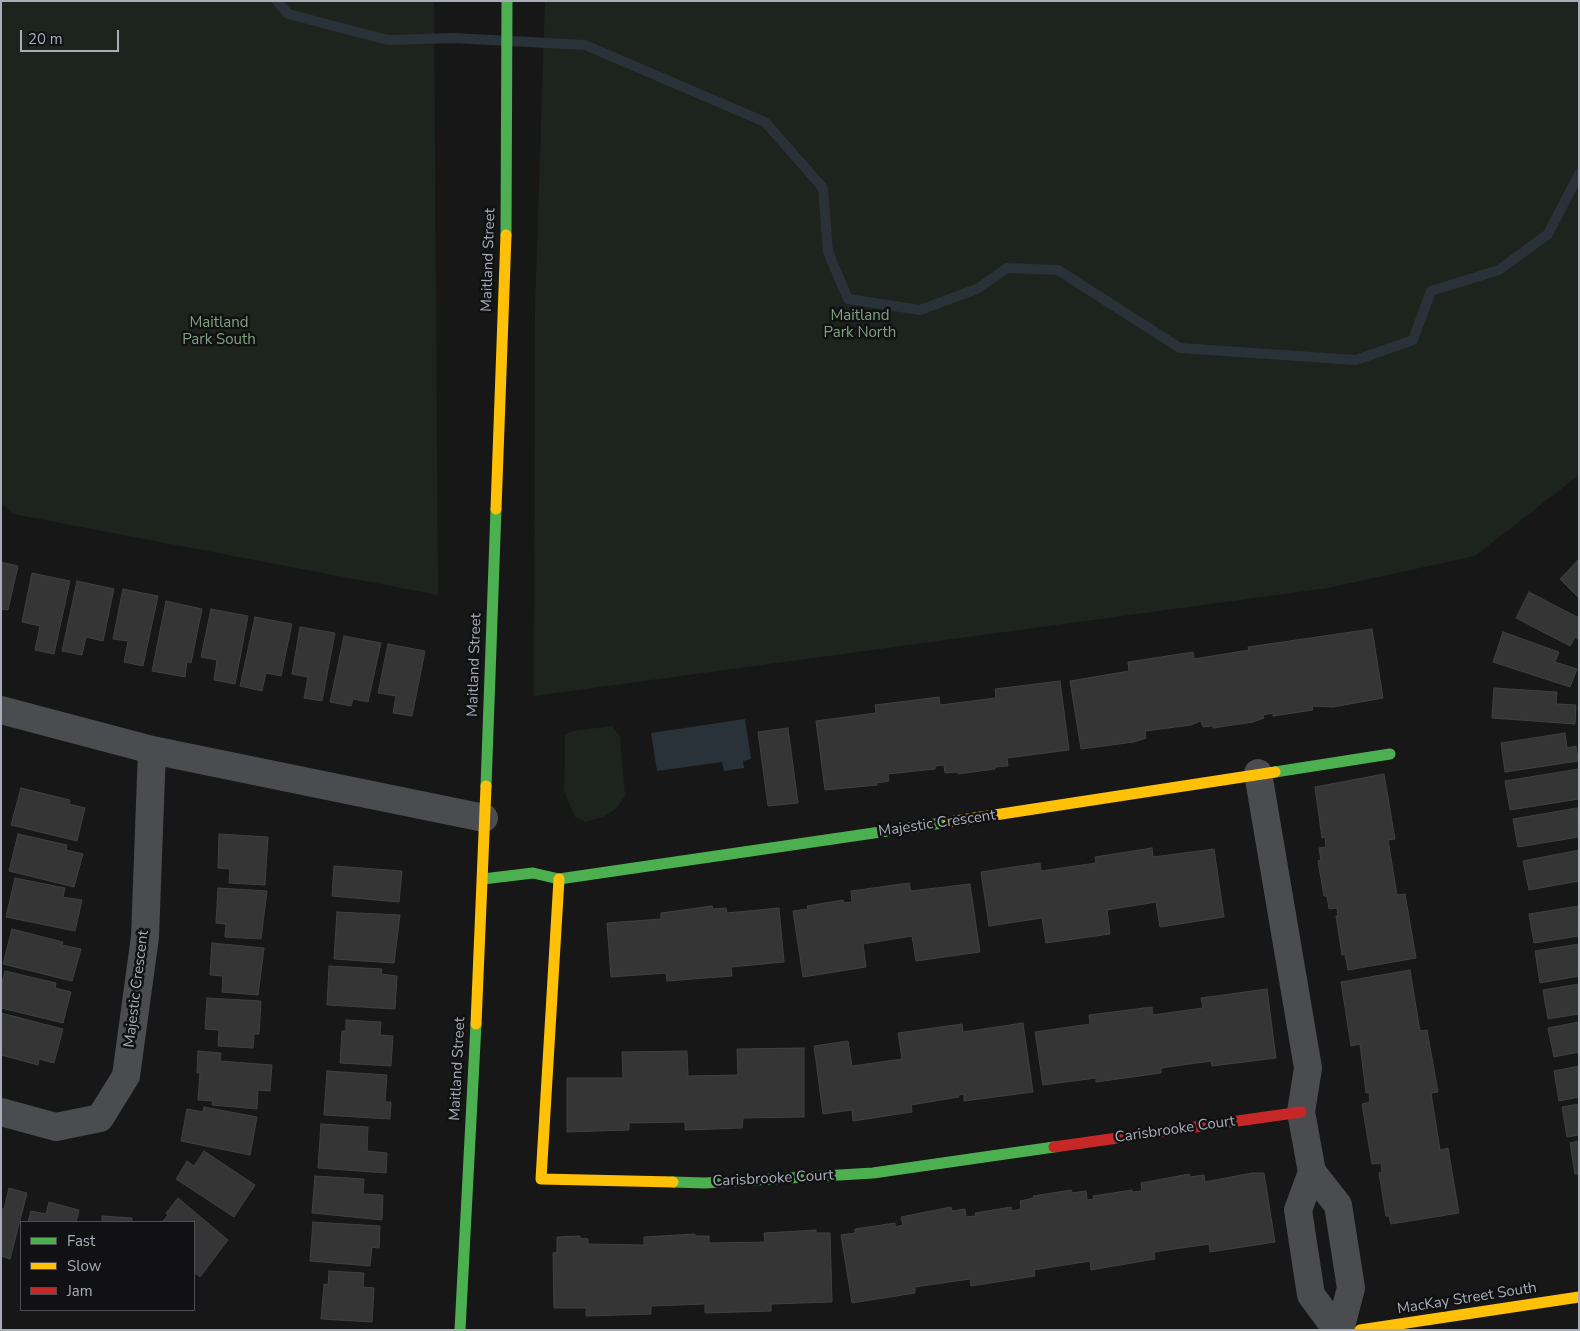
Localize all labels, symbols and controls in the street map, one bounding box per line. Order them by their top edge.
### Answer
scale bar [22,20,121,52]
text: 20 m [28,29,63,49]
street label: Maitland Street [478,208,500,312]
park label: Maitland Park North [824,307,896,342]
park label: Maitland Park South [182,314,256,349]
street label: Maitland Street [464,613,486,717]
street label: Majestic Crescent [877,807,997,841]
street label: Majestic Crescent [121,929,153,1049]
street label: Maitland Street [446,1017,470,1121]
street label: Carisbrooke Court [1114,1113,1236,1147]
street label: Carisbrooke Court [712,1167,834,1191]
legend [20,1221,195,1311]
text: Fast [67,1231,95,1251]
text: Slow [67,1256,101,1276]
street label: MacKay Street South [1396,1279,1538,1319]
text: Jam [67,1281,93,1301]

